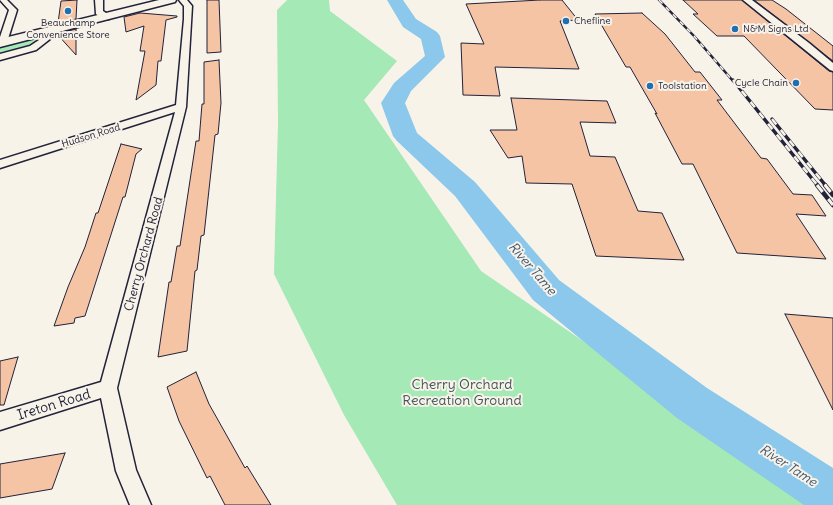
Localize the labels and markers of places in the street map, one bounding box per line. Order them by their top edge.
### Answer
marker: Beauchamp Convenience Store [63,6,73,16]
place label: Chefline [574,15,611,27]
marker: Chefline [561,16,571,26]
place label: Beauchamp Convenience Store [26,17,110,40]
place label: N&M Signs Ltd [743,23,809,35]
marker: N&M Signs Ltd [730,24,740,34]
place label: Cycle Chain [735,77,788,89]
marker: Cycle Chain [791,78,801,88]
place label: Toolstation [658,80,707,92]
marker: Toolstation [645,81,655,91]

